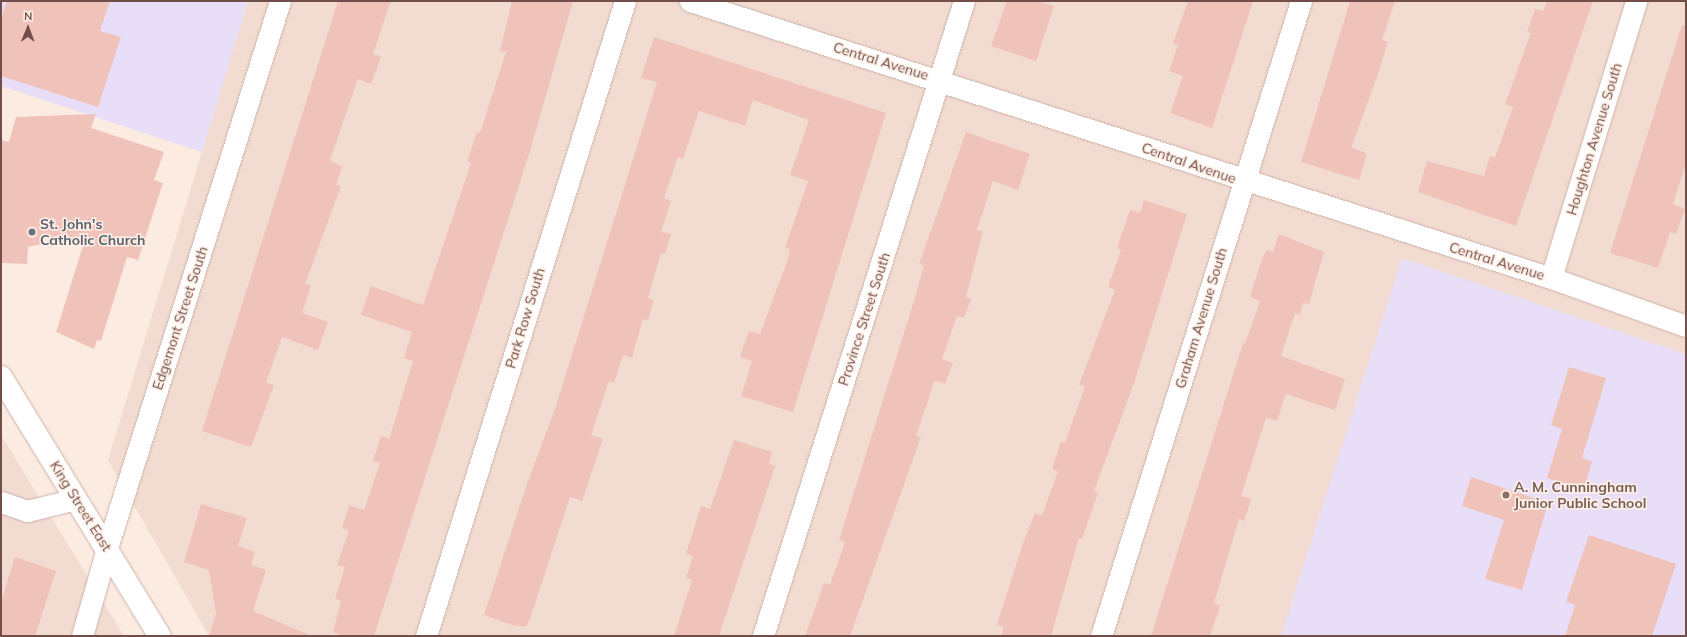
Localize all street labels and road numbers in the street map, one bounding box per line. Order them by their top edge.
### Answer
street label: Central Avenue [831,38,931,84]
street label: Houghton Avenue South [1563,61,1625,217]
street label: Central Avenue [1139,139,1239,187]
street label: Central Avenue [1447,238,1547,284]
street label: Edgemont Street South [149,244,211,392]
street label: Graham Avenue South [1172,245,1230,391]
street label: Province Street South [835,250,893,388]
street label: Park Row South [502,266,548,370]
street label: King Street East [47,458,115,554]

